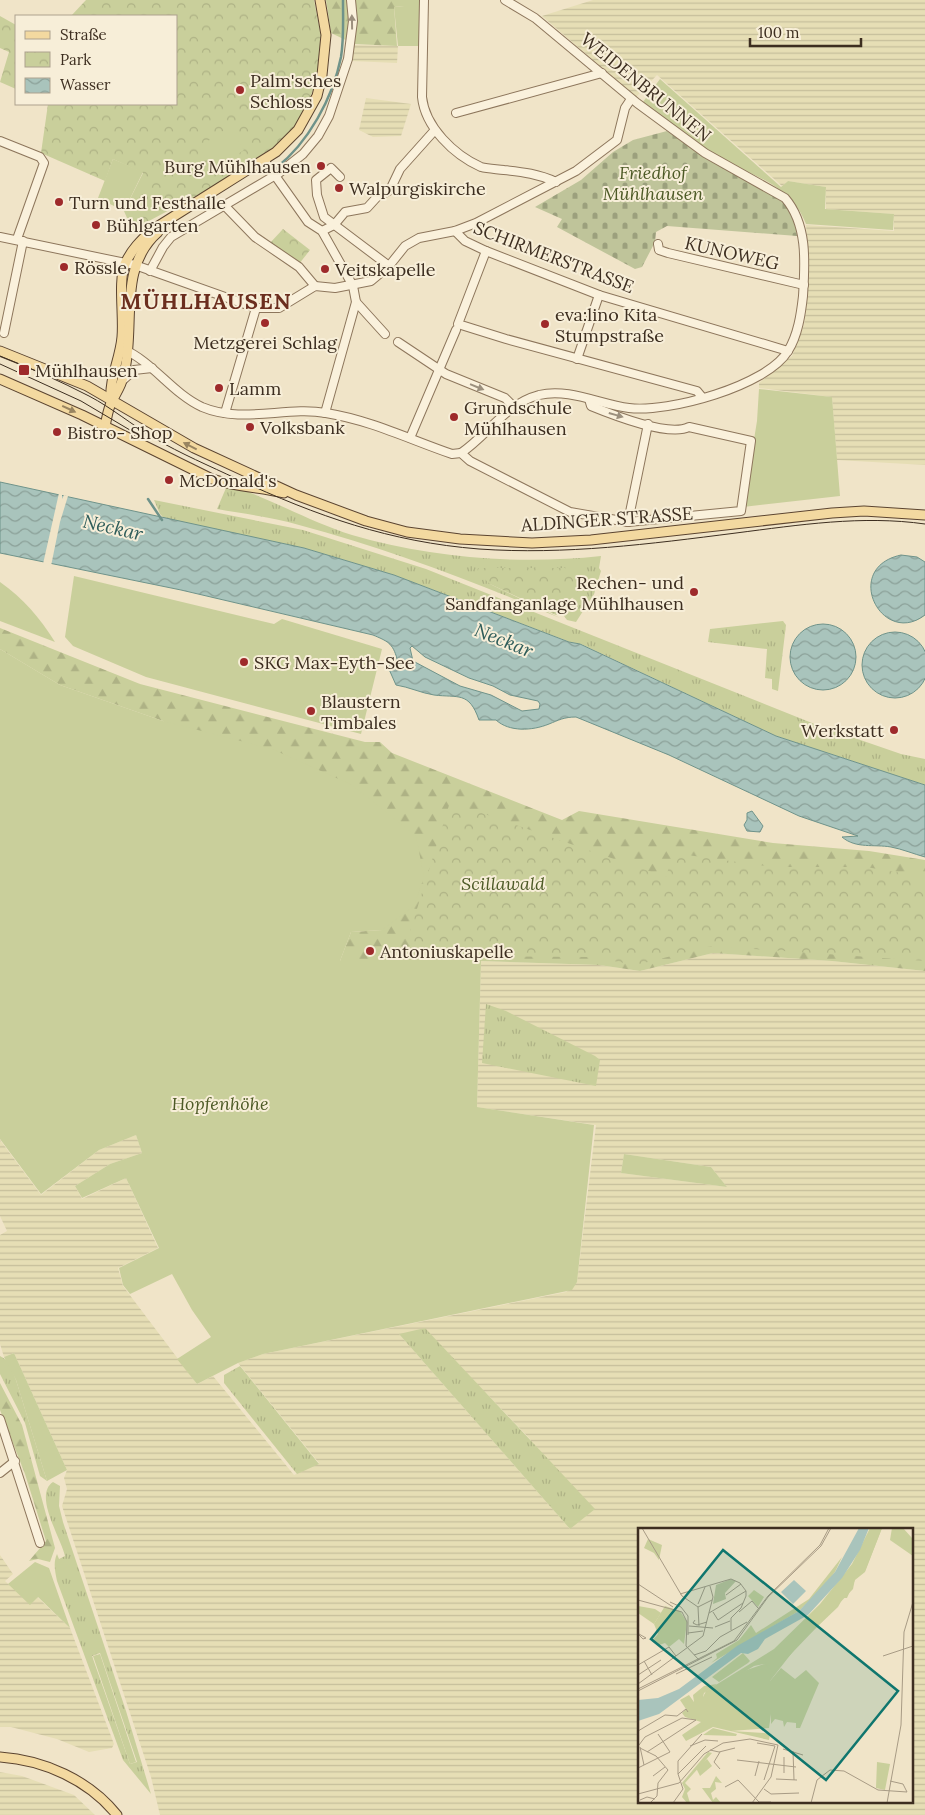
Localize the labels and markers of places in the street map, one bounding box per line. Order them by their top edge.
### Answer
place label: Palm'sches Schloss [250,69,341,113]
marker: Palm'sches Schloss [234,84,246,96]
place label: Burg Mühlhausen [164,155,311,178]
marker: Burg Mühlhausen [315,160,327,172]
place label: Walpurgiskirche [349,177,486,200]
marker: Walpurgiskirche [333,182,345,194]
place label: Turn und Festhalle [69,191,226,214]
marker: Turn und Festhalle [53,196,65,208]
place label: Bühlgarten [106,214,198,237]
marker: Bühlgarten [90,219,102,231]
place label: Rössle [74,256,127,279]
place label: Veitskapelle [334,258,436,281]
marker: Rössle [58,261,70,273]
marker: Veitskapelle [319,263,331,275]
place label: eva:lino Kita Stumpstraße [555,303,664,347]
marker: Metzgerei Schlag [259,317,271,329]
marker: eva:lino Kita Stumpstraße [539,318,551,330]
place label: Metzgerei Schlag [193,331,338,354]
place label: Mühlhausen [35,359,138,382]
marker: Mühlhausen [17,363,31,377]
place label: Lamm [229,377,281,400]
marker: Lamm [213,382,225,394]
place label: Grundschule Mühlhausen [464,396,572,440]
marker: Grundschule Mühlhausen [448,411,460,423]
place label: Volksbank [259,416,345,439]
place label: Bistro- Shop [67,421,172,444]
marker: Volksbank [244,421,256,433]
marker: Bistro- Shop [51,426,63,438]
place label: McDonald's [179,469,277,492]
marker: McDonald's [163,474,175,486]
place label: Rechen- und Sandfanganlage Mühlhausen [445,571,684,615]
marker: Rechen- und Sandfanganlage Mühlhausen [688,586,700,598]
place label: SKG Max-Eyth-See [254,651,415,674]
marker: SKG Max-Eyth-See [238,656,250,668]
place label: Blaustern Timbales [321,690,401,734]
marker: Blaustern Timbales [305,705,317,717]
place label: Werkstatt [801,719,884,742]
marker: Werkstatt [888,724,900,736]
place label: Antoniuskapelle [379,940,514,963]
marker: Antoniuskapelle [364,945,376,957]

